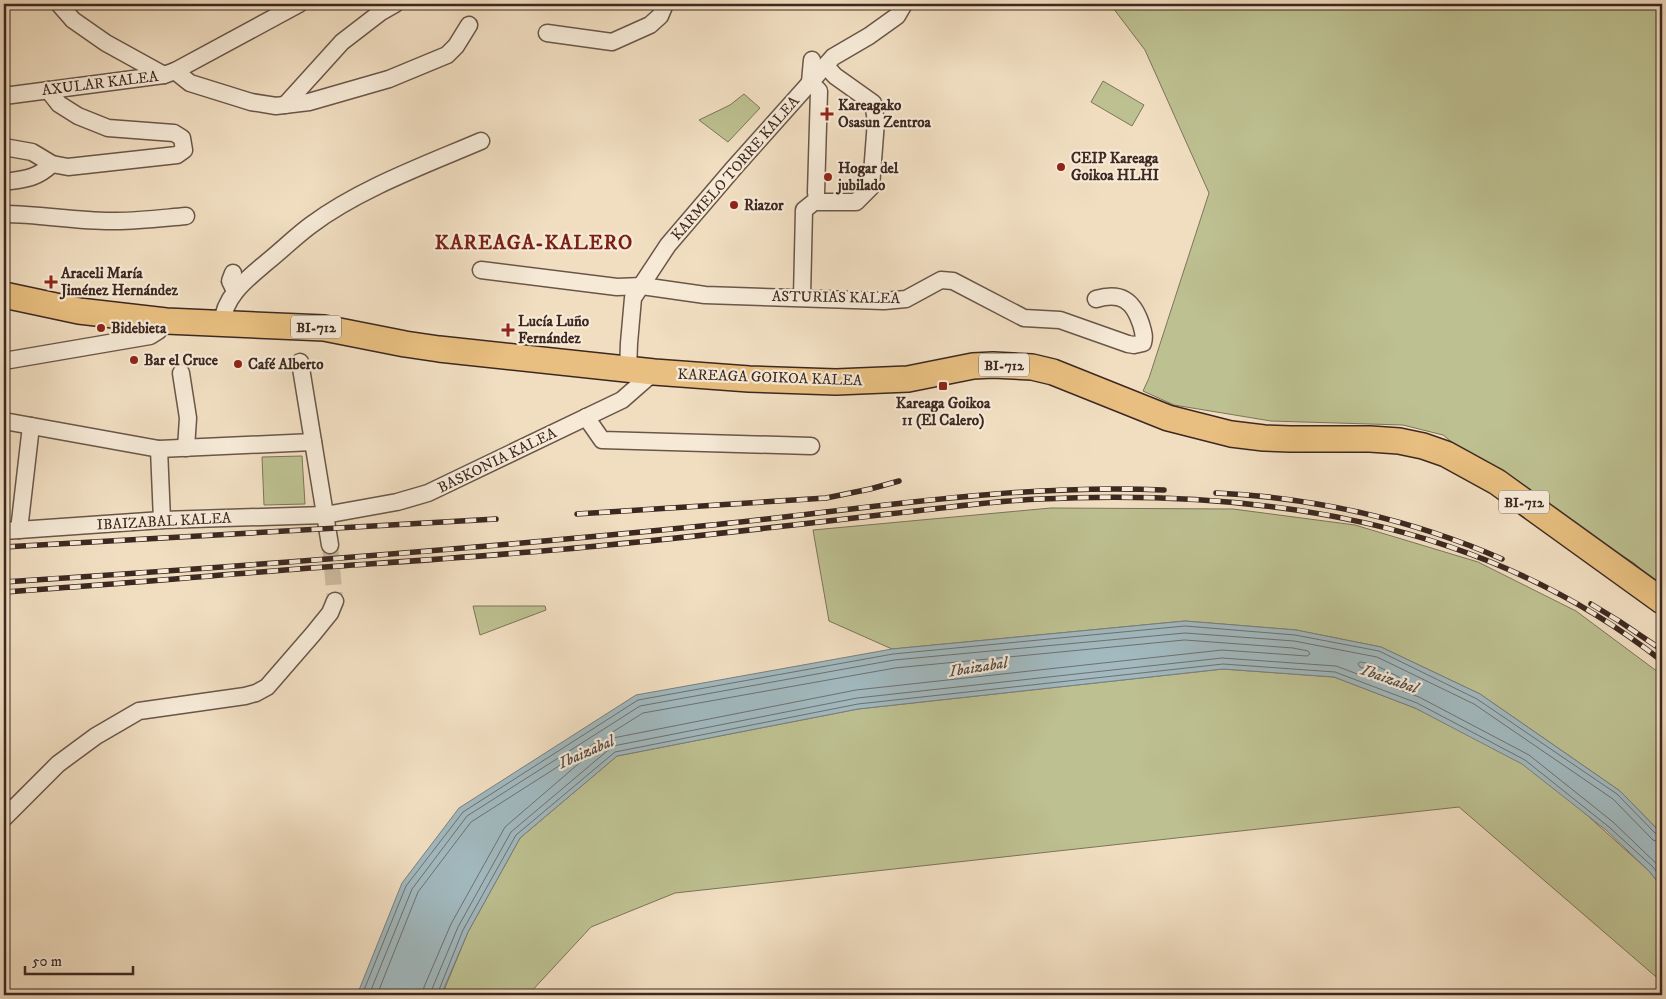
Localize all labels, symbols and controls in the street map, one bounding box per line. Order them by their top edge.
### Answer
street label: AXULAR KALEA [41,67,160,100]
street label: KARMELO TORRE KALEA [667,92,804,245]
place label: Kareagako Osasun Zentroa [838,96,932,132]
marker: Kareagako Osasun Zentroa [820,107,834,121]
place label: CEIP Kareaga Goikoa HLHI [1071,149,1159,185]
place label: Hogar del jubilado [835,159,899,195]
marker: CEIP Kareaga Goikoa HLHI [1055,161,1067,173]
marker: Hogar del jubilado [822,171,834,183]
place label: Riazor [744,196,784,215]
marker: Riazor [728,199,740,211]
district label: KAREAGA-KALERO [435,231,633,256]
place label: Araceli María Jiménez Hernández [59,264,179,300]
marker: Araceli María Jiménez Hernández [45,276,57,288]
street label: ASTURIAS KALEA [772,287,901,308]
place label: Lucía Luño Fernández [518,312,590,348]
road number: BI-712 [291,316,341,338]
place label: Bidebieta [111,319,167,338]
marker: Bidebieta [95,322,107,334]
marker: Lucía Luño Fernández [502,324,514,336]
place label: Bar el Cruce [144,351,219,370]
marker: Bar el Cruce [128,354,140,366]
road number: BI-712 [979,354,1029,376]
place label: Café Alberto [248,355,324,374]
marker: Café Alberto [232,358,244,370]
street label: KAREAGA GOIKOA KALEA [677,365,863,390]
marker: Kareaga Goikoa 11 (El Calero) [937,380,949,392]
place label: Kareaga Goikoa 11 (El Calero) [896,394,991,430]
street label: BASKONIA KALEA [435,423,560,497]
road number: BI-712 [1499,491,1549,514]
street label: IBAIZABAL KALEA [96,508,232,535]
water label: Ibaizabal [947,652,1011,682]
water label: Ibaizabal [1358,660,1422,699]
water label: Ibaizabal [555,730,619,773]
scale bar [25,944,132,976]
text: 50 m [32,952,62,971]

